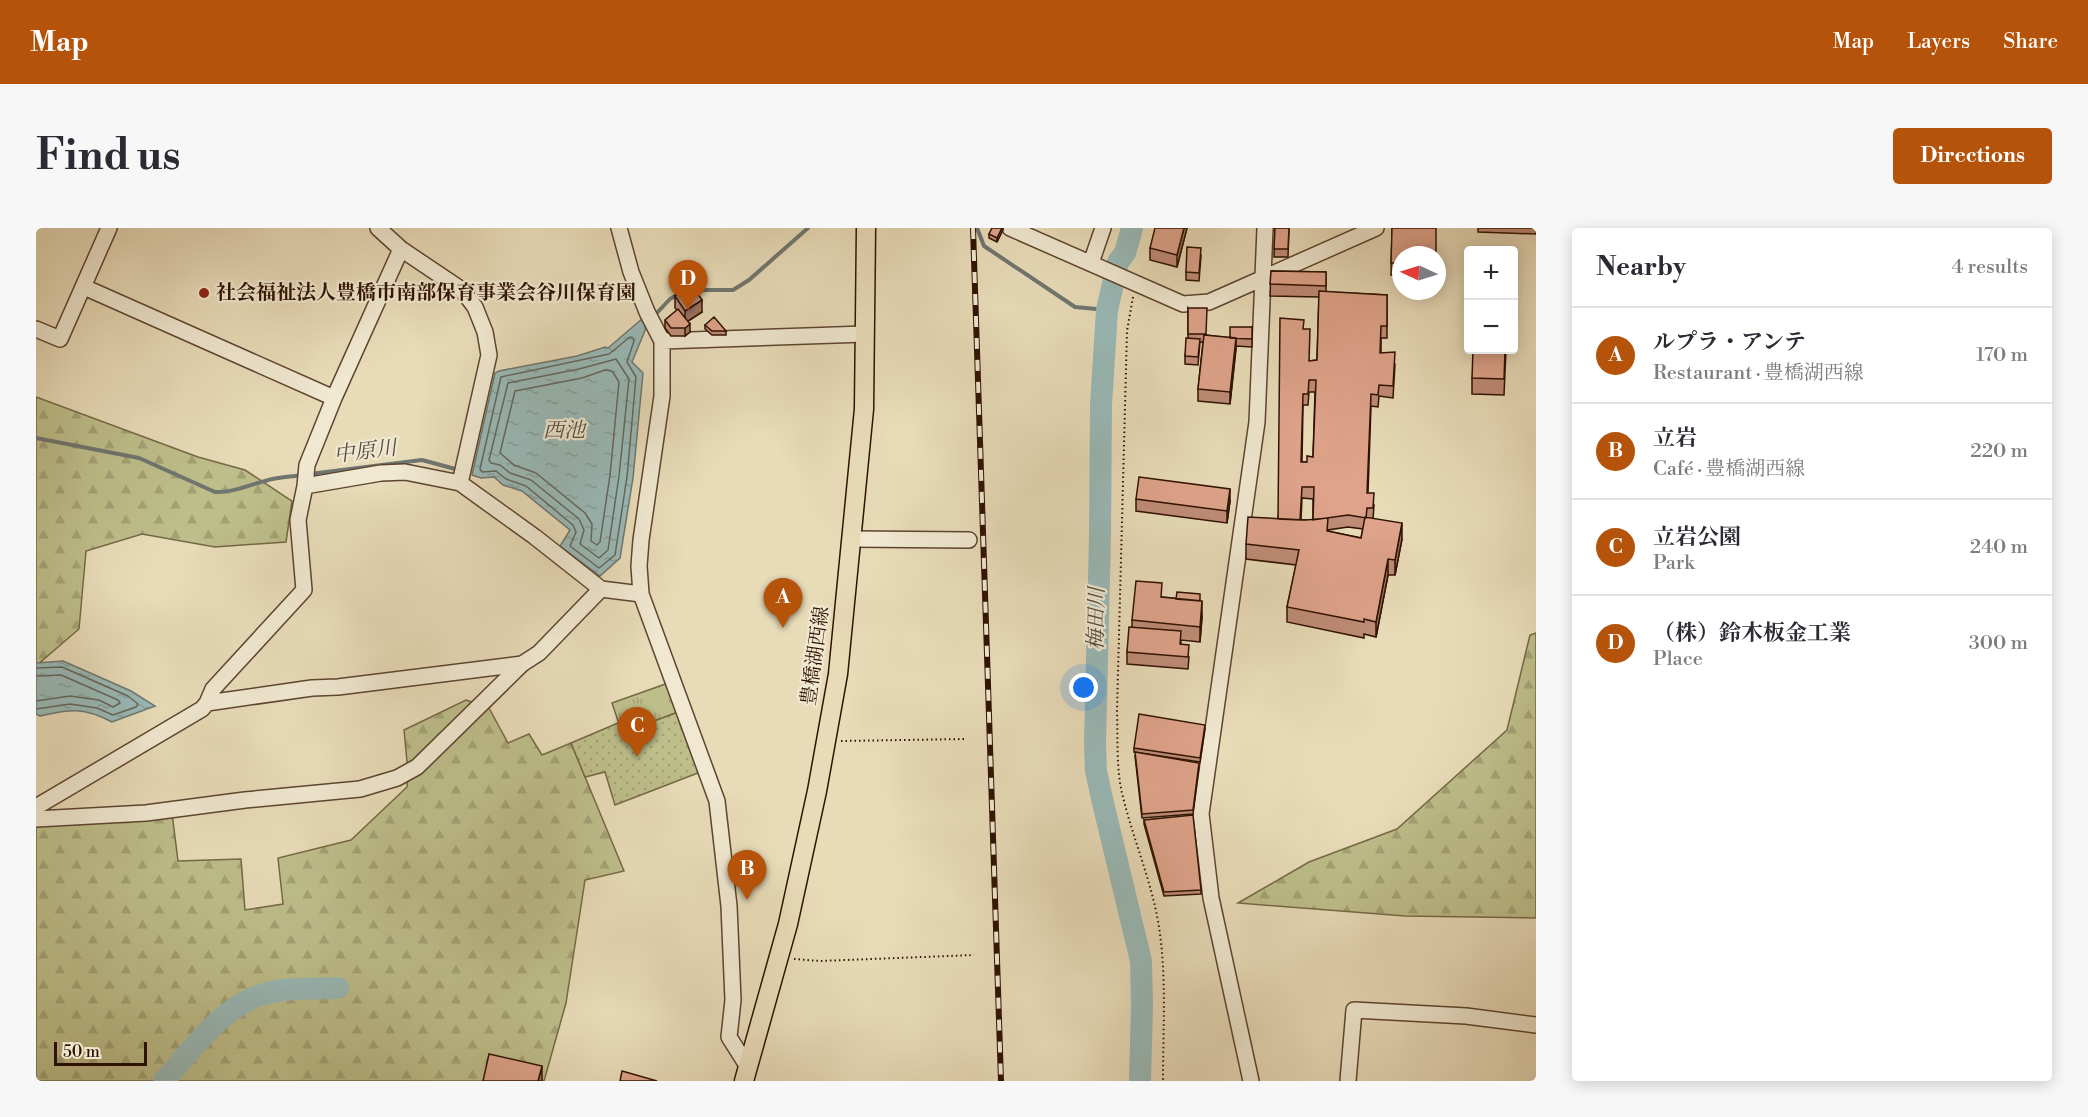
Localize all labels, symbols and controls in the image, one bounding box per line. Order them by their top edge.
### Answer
text: Map [30,25,89,60]
text: Map [1833,29,1874,55]
text: Layers [1907,29,1970,55]
text: Share [2003,29,2058,55]
button: Directions [1893,128,2052,184]
text: Find us [36,130,180,183]
north arrow [1392,246,1446,300]
map controls [1464,246,1518,354]
button: + [1464,246,1518,300]
text: Nearby [1596,251,1686,283]
text: 4 results [1951,255,2028,280]
pin: D [668,260,708,310]
place label: 社会福祉法人豊橋市南部保育事業会谷川保育園 [216,281,636,306]
marker: 社会福祉法人豊橋市南部保育事業会谷川保育園 [197,286,211,300]
button: − [1464,300,1518,354]
text: ルプラ・アンテ [1653,329,1806,356]
text: A [1608,343,1623,368]
text: 170 m [1976,343,2028,368]
text: Restaurant · 豊橋湖西線 [1653,361,1864,386]
water label: 西池 [543,418,587,444]
text: 立岩 [1653,425,1697,452]
water label: 中原川 [332,435,400,469]
text: B [1608,439,1623,464]
text: 220 m [1970,439,2028,464]
text: Café · 豊橋湖西線 [1653,457,1805,482]
text: 立岩公園 [1653,524,1741,551]
text: C [1608,535,1623,560]
text: 240 m [1970,535,2028,560]
text: Park [1653,551,1695,576]
pin: A [764,578,802,628]
water label: 梅田川 [1083,585,1111,651]
street label: 豊橋湖西線 [797,605,835,707]
text: （株）鈴木板金工業 [1653,620,1851,647]
text: D [1608,631,1623,656]
text: 300 m [1969,631,2028,656]
text: Place [1653,647,1703,672]
your location [1069,673,1098,702]
pin: C [618,708,656,757]
pin: B [728,850,766,900]
scale bar [54,1039,147,1066]
text: 50 m [63,1042,100,1062]

